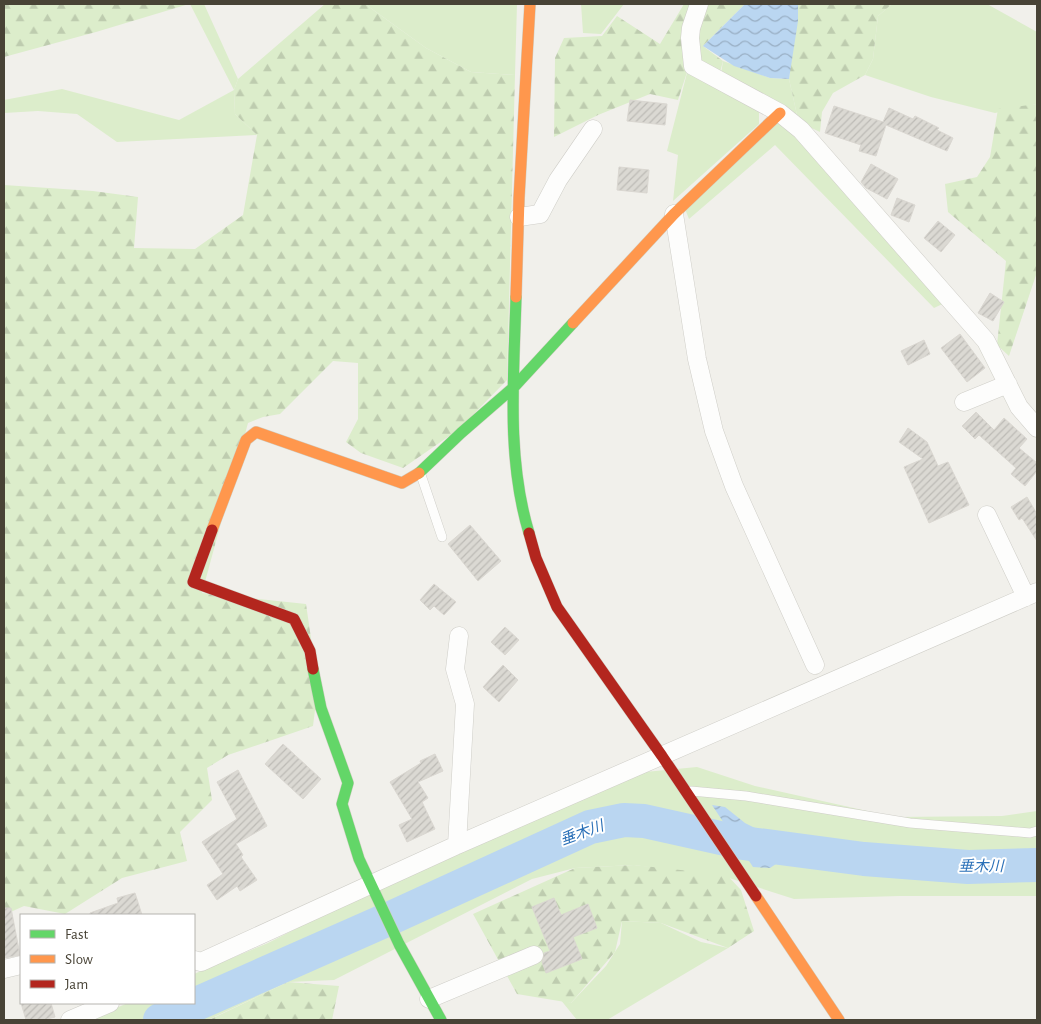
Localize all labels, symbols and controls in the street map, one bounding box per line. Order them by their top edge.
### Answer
water label: 垂木川 [558,817,608,848]
water label: 垂木川 [958,858,1005,874]
legend [20,914,195,1004]
text: Fast [65,927,89,942]
text: Slow [65,952,93,967]
text: Jam [65,977,88,992]

